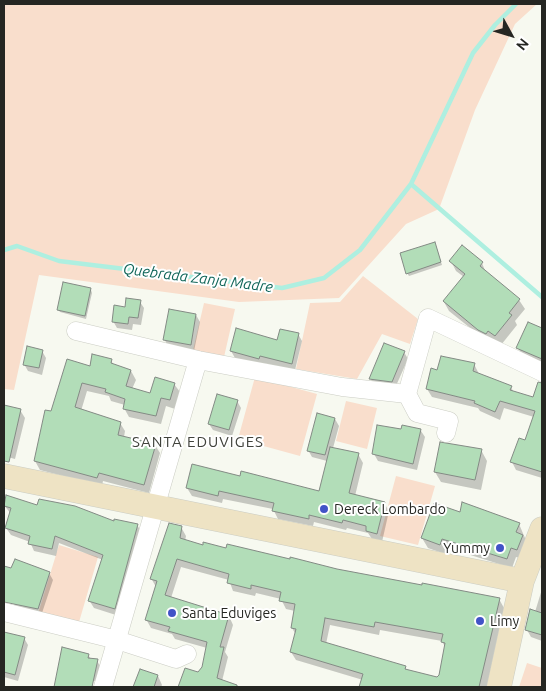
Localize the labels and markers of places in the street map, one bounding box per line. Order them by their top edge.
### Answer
place label: Dereck Lombardo [334,501,446,517]
marker: Dereck Lombardo [318,503,330,515]
place label: Yummy [443,540,490,556]
marker: Yummy [494,542,506,554]
place label: Santa Eduviges [182,605,276,621]
marker: Santa Eduviges [166,607,178,619]
place label: Limy [490,613,519,629]
marker: Limy [474,615,486,627]

